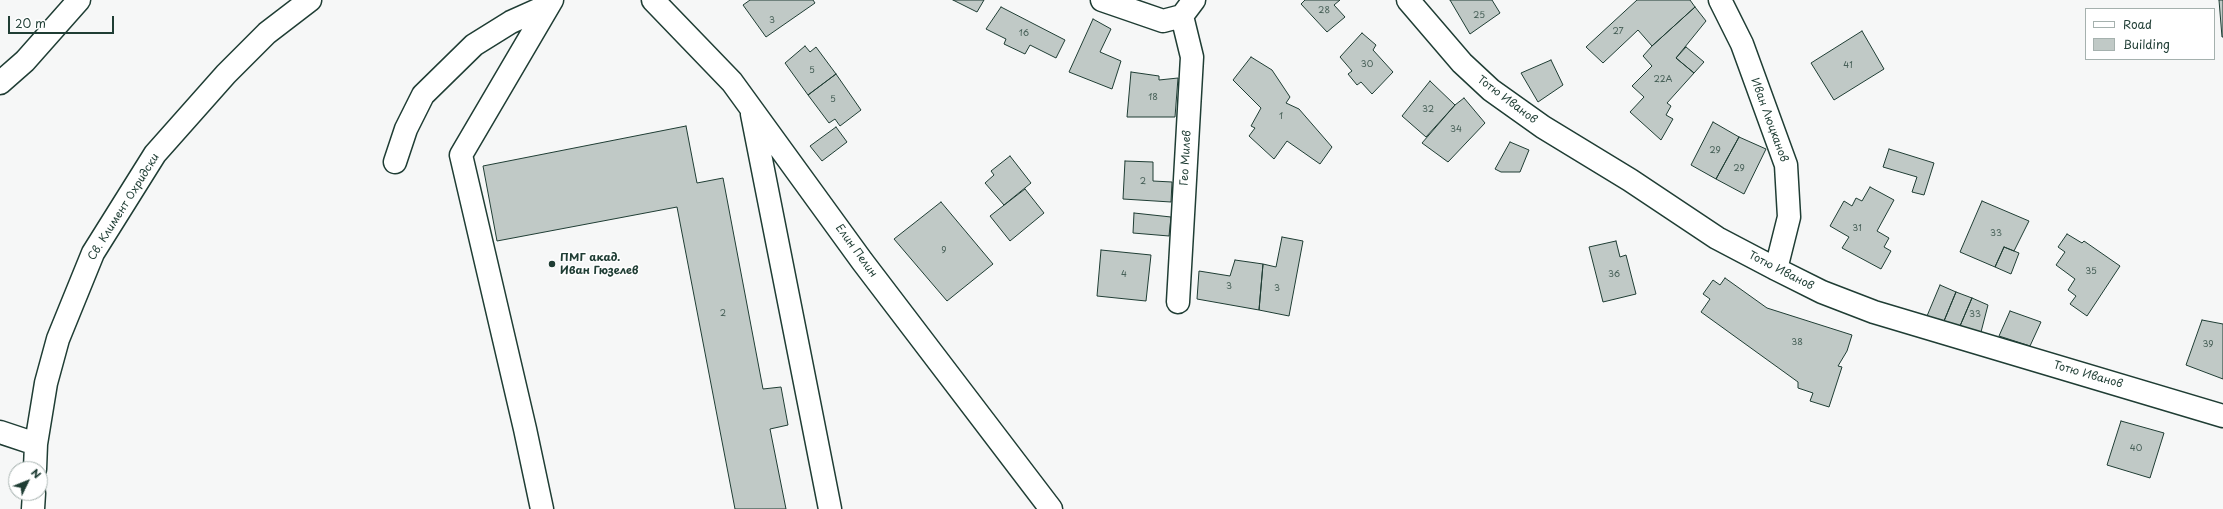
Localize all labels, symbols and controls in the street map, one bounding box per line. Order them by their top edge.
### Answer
house number: 28 [1318,6,1330,16]
scale bar [10,8,116,34]
legend [2085,8,2215,60]
house number: 25 [1473,11,1485,21]
text: 20 m [15,14,46,32]
text: Road [2123,15,2152,33]
house number: 3 [769,16,775,26]
house number: 27 [1612,27,1624,37]
house number: 16 [1019,29,1029,39]
text: Building [2123,35,2170,53]
house number: 30 [1361,60,1373,70]
house number: 41 [1843,61,1853,71]
house number: 5 [809,66,815,76]
street label: Тотю Иванов [1474,73,1540,127]
house number: 22А [1653,75,1673,85]
street label: Иван Люцканов [1748,76,1790,164]
house number: 18 [1148,93,1158,103]
house number: 5 [830,95,836,105]
house number: 32 [1422,105,1434,115]
house number: 1 [1279,112,1283,122]
house number: 34 [1450,125,1462,135]
street label: Гео Милев [1178,130,1194,186]
house number: 29 [1709,146,1721,156]
street label: Св. Климент Охридски [86,151,162,263]
house number: 29 [1733,164,1745,174]
house number: 2 [1140,177,1146,187]
street label: Елин Пелин [832,222,880,280]
house number: 31 [1852,224,1862,234]
house number: 33 [1990,229,2002,239]
house number: 9 [941,246,947,256]
street label: Тотю Иванов [1746,249,1816,293]
place label: ПМГ акад. Иван Гюзелев [560,251,639,277]
marker: ПМГ акад. Иван Гюзелев [547,259,557,269]
house number: 35 [2085,267,2097,277]
house number: 4 [1121,270,1127,280]
house number: 36 [1608,270,1620,280]
house number: 3 [1226,282,1232,292]
house number: 3 [1274,284,1280,294]
house number: 2 [720,309,726,319]
house number: 33 [1969,310,1981,320]
house number: 38 [1791,338,1803,348]
house number: 39 [2202,340,2214,350]
street label: Тотю Иванов [2052,359,2124,391]
house number: 40 [2130,444,2142,454]
north arrow [8,461,48,501]
text: N [27,464,46,482]

